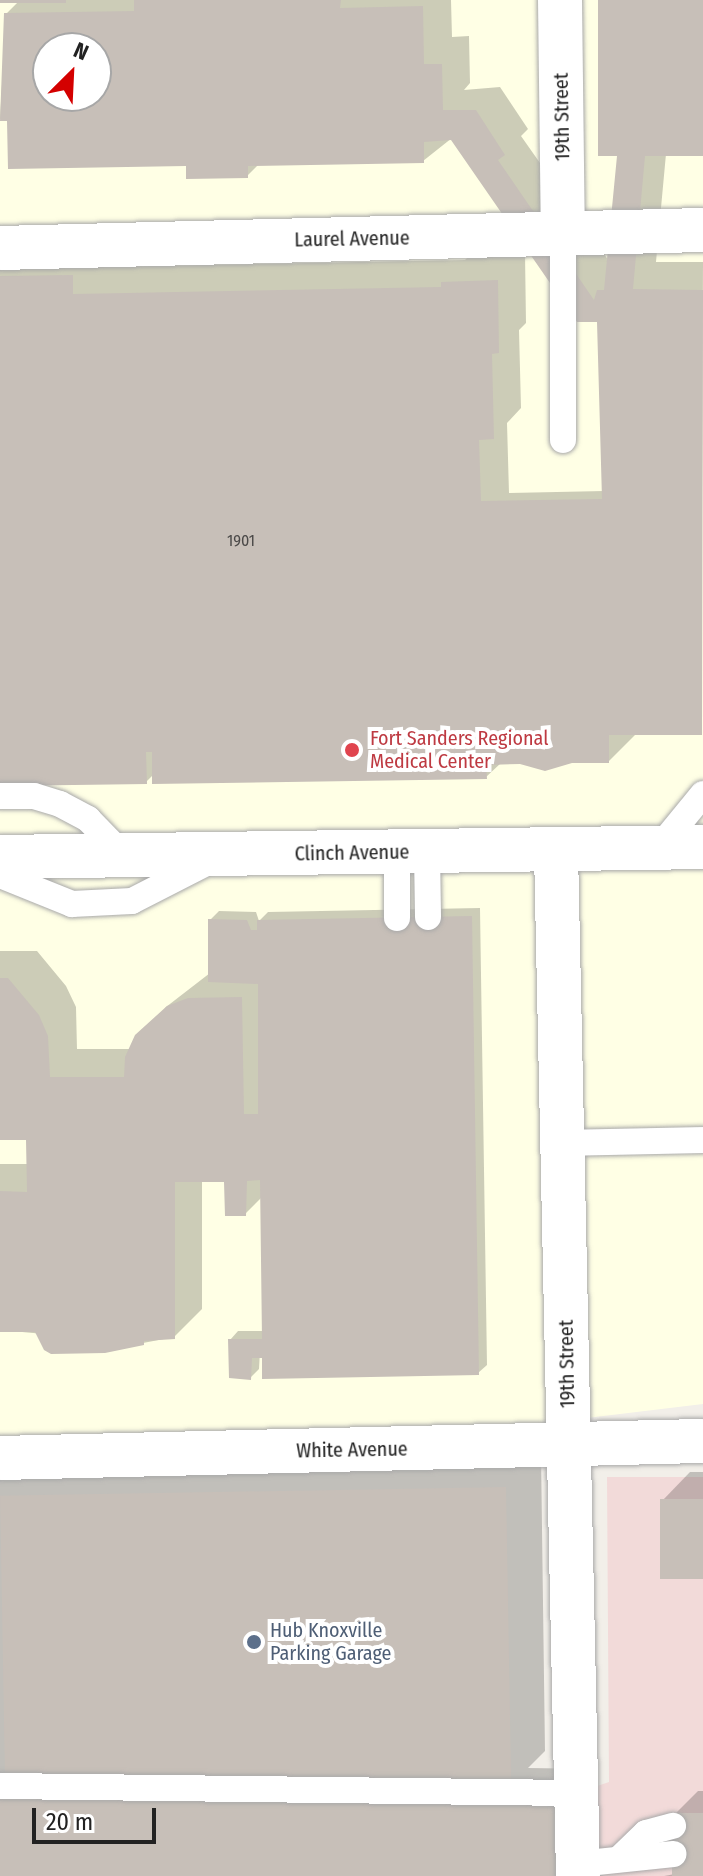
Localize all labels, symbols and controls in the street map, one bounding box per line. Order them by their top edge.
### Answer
north arrow [32,32,112,112]
text: N [70,36,93,66]
street label: 19th Street [549,73,575,161]
street label: Laurel Avenue [294,226,410,252]
house number: 1901 [227,531,255,551]
place label: Fort Sanders Regional Medical Center [370,726,548,773]
marker: Fort Sanders Regional Medical Center [341,739,363,761]
street label: Clinch Avenue [294,840,410,866]
street label: 19th Street [554,1320,580,1408]
street label: White Avenue [296,1437,408,1463]
place label: Hub Knoxville Parking Garage [270,1618,391,1665]
marker: Hub Knoxville Parking Garage [245,1633,263,1651]
scale bar [36,1792,160,1842]
text: 20 m [46,1808,93,1836]

